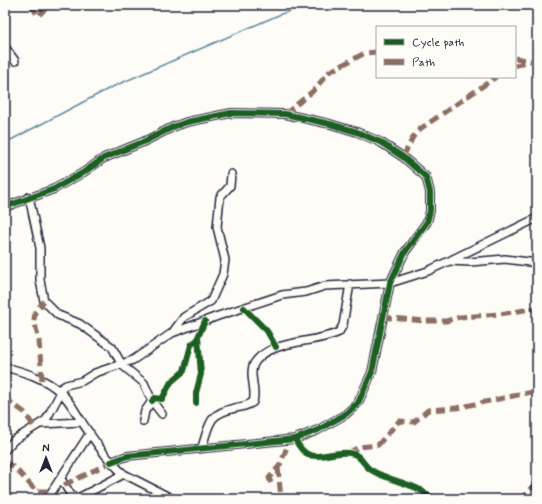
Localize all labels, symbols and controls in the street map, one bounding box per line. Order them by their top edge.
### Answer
legend [376,26,516,78]
text: Cycle path [412,35,464,51]
text: Path [412,55,435,71]
north arrow [26,438,66,478]
text: N [42,442,50,456]

